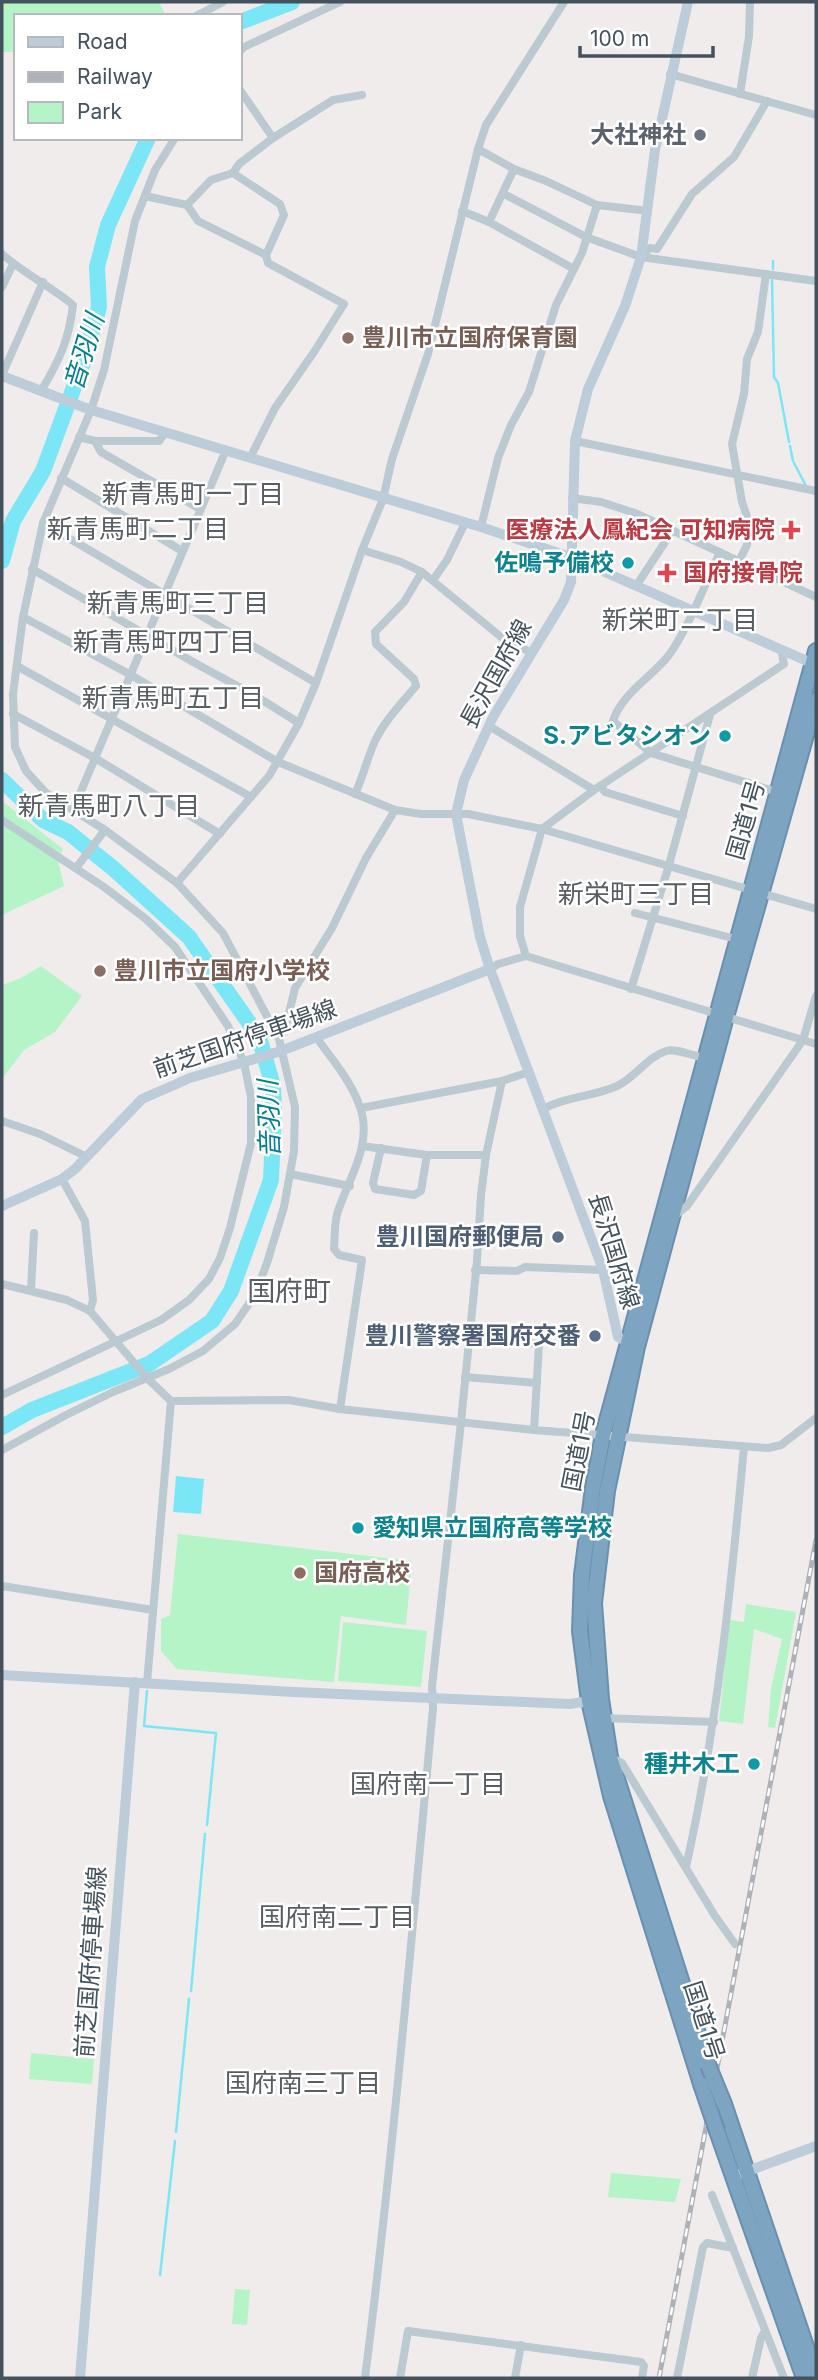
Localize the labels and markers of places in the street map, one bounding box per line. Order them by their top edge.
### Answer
place label: 大社神社 [590,120,686,149]
marker: 大社神社 [692,127,708,143]
place label: 豊川市立国府保育園 [362,323,578,352]
marker: 豊川市立国府保育園 [340,330,356,346]
place label: 医療法人鳳紀会 可知病院 [505,515,775,544]
marker: 医療法人鳳紀会 可知病院 [781,520,801,540]
place label: 佐鳴予備校 [494,548,614,577]
marker: 佐鳴予備校 [620,555,636,571]
place label: 国府接骨院 [683,558,803,587]
marker: 国府接骨院 [657,563,677,583]
place label: S.アビタシオン [543,721,711,750]
marker: S.アビタシオン [717,728,733,744]
place label: 豊川市立国府小学校 [114,956,330,985]
marker: 豊川市立国府小学校 [92,963,108,979]
place label: 豊川国府郵便局 [376,1222,544,1251]
marker: 豊川国府郵便局 [550,1229,566,1245]
place label: 豊川警察署国府交番 [365,1321,581,1350]
marker: 豊川警察署国府交番 [587,1328,603,1344]
place label: 愛知県立国府高等学校 [372,1513,612,1542]
marker: 愛知県立国府高等学校 [350,1520,366,1536]
place label: 国府高校 [314,1558,410,1587]
marker: 国府高校 [292,1565,308,1581]
place label: 種井木工 [644,1749,740,1778]
marker: 種井木工 [746,1756,762,1772]

